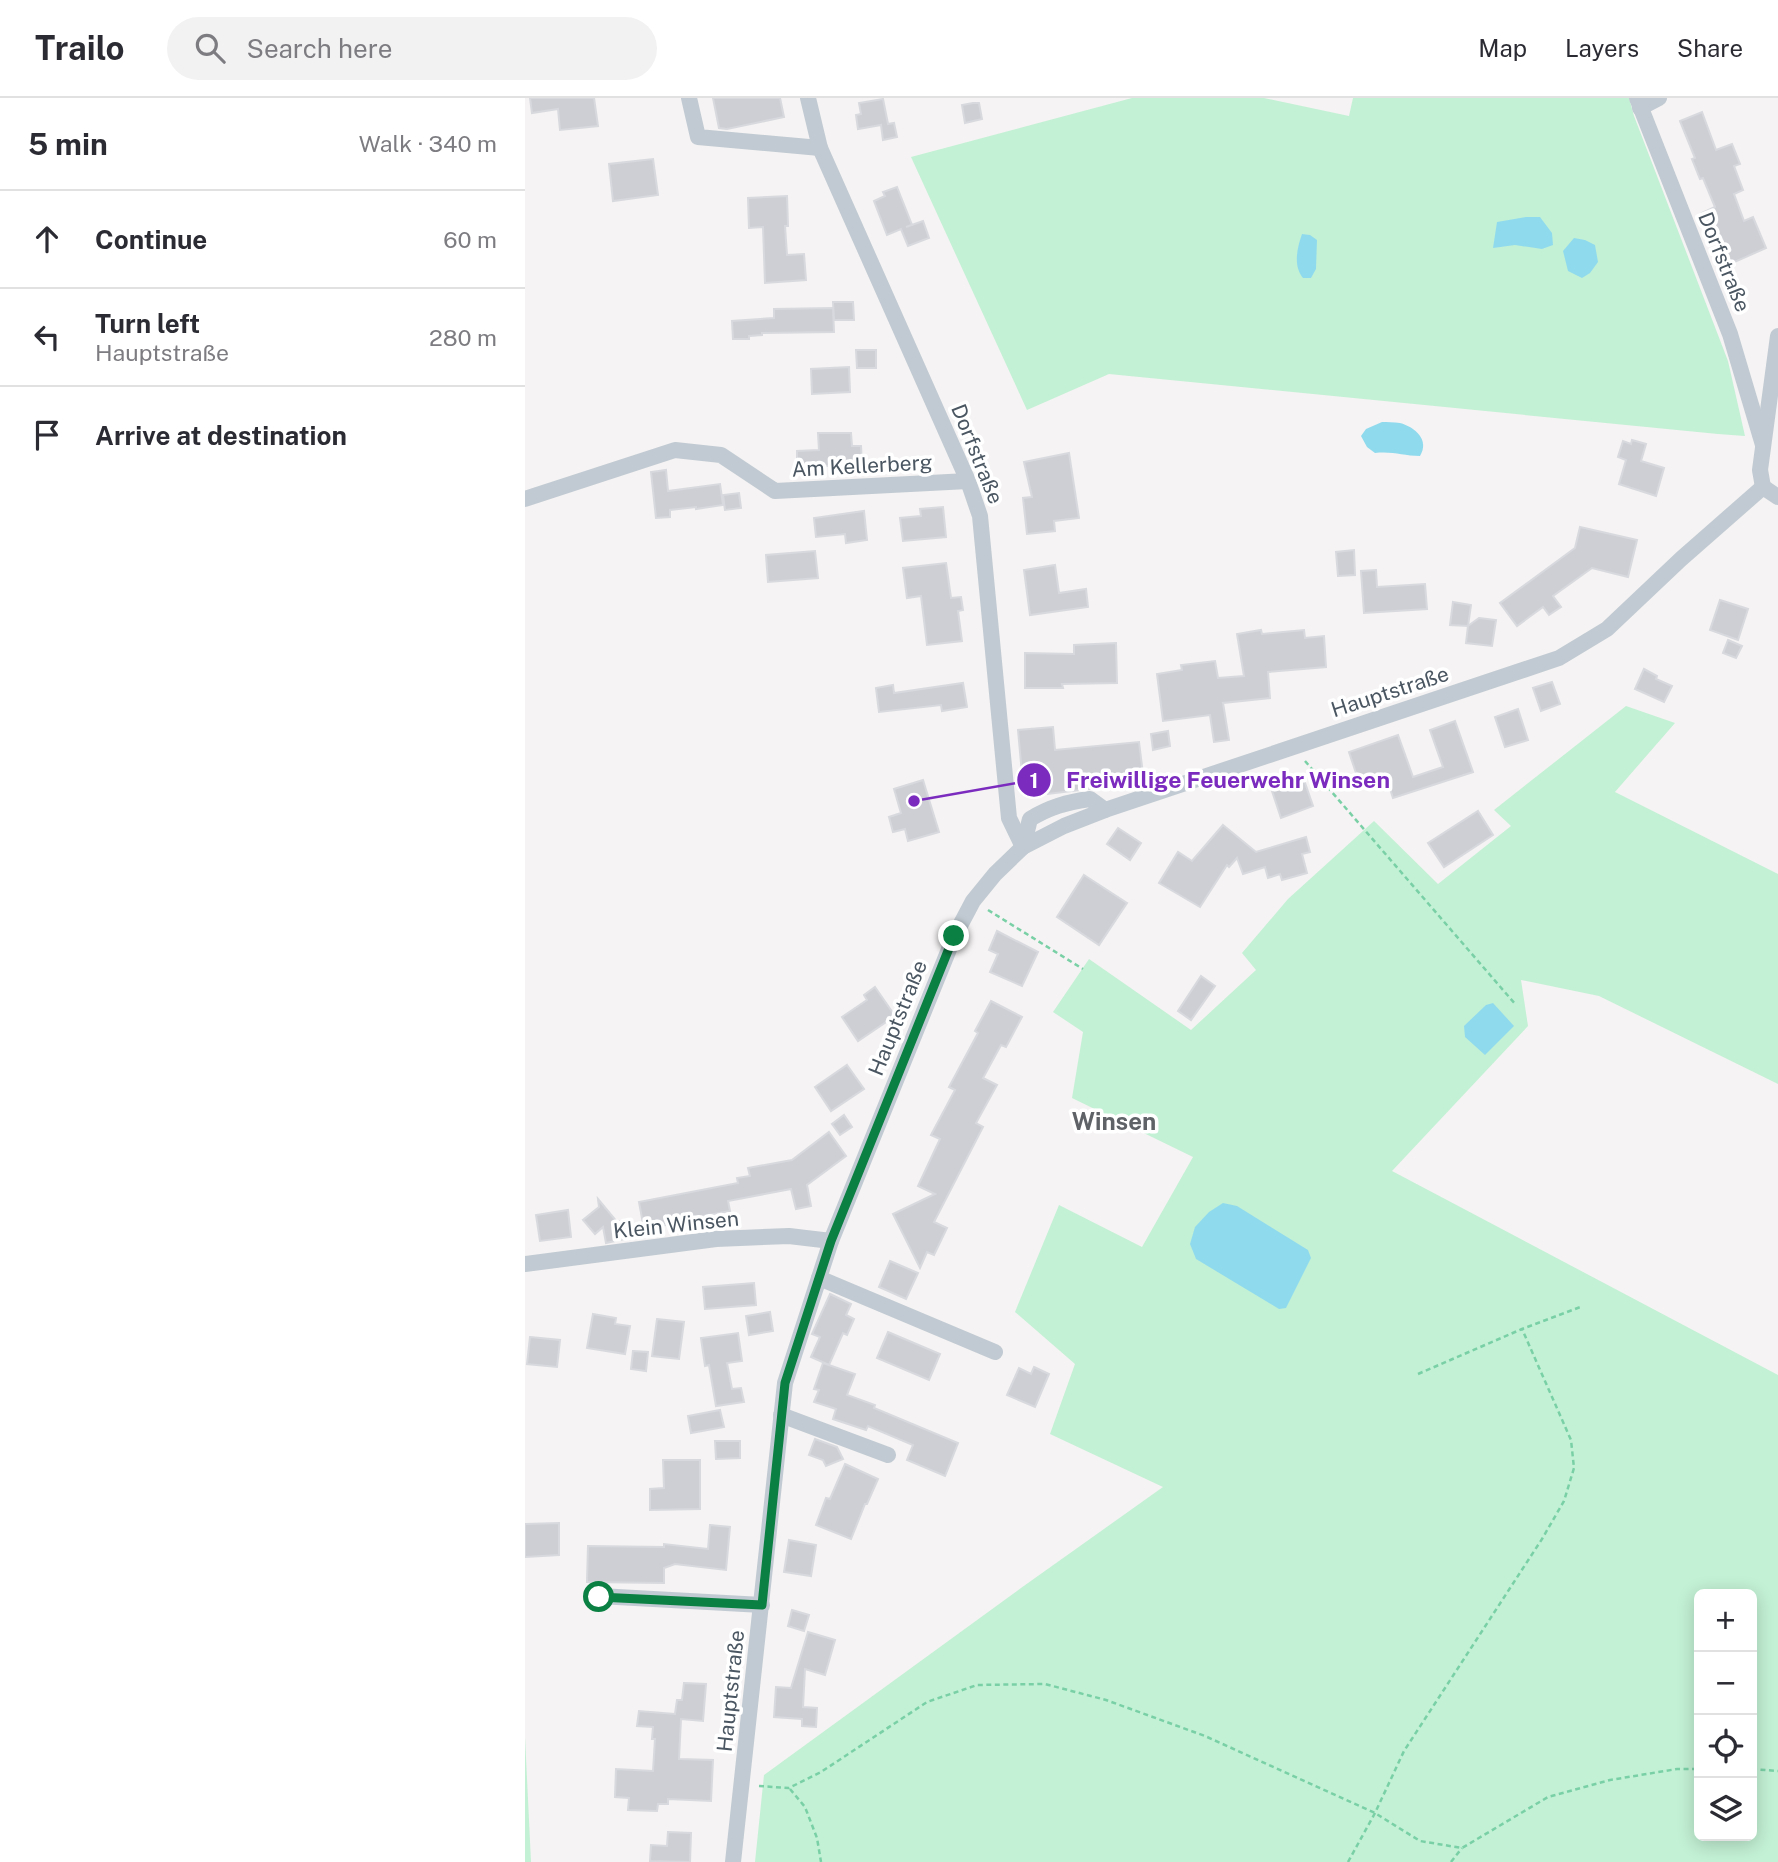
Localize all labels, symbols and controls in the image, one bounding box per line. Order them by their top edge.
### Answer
search box [167,17,657,80]
text: Trailo [35,29,125,67]
icon: search [191,29,229,67]
text: Search here [247,33,392,64]
text: Map [1478,34,1527,62]
text: Layers [1565,34,1639,62]
text: Share [1677,34,1743,62]
text: 5 min [28,126,108,162]
text: Walk · 340 m [359,130,497,157]
street label: Dorfstraße [1693,208,1756,315]
icon: ahead [28,220,66,258]
text: Continue [95,224,207,255]
text: 60 m [443,226,497,253]
text: Turn left [95,308,200,339]
icon: left [28,318,66,356]
text: 280 m [429,324,497,351]
text: Hauptstraße [95,339,229,366]
street label: Dorfstraße [946,400,1009,507]
icon: arrive [28,416,66,454]
text: Arrive at destination [95,420,347,451]
street label: Am Kellerberg [791,449,933,482]
street label: Hauptstraße [1328,661,1452,722]
callout: Freiwillige Feuerwehr Winsen [1016,758,1404,802]
text: Freiwillige Feuerwehr Winsen [1066,766,1390,793]
text: 1 [1030,768,1039,793]
route end [938,920,969,951]
street label: Hauptstraße [863,956,932,1079]
district label: Winsen [1072,1107,1156,1135]
street label: Klein Winsen [612,1205,740,1244]
route start [583,1581,614,1612]
map controls [1694,1589,1757,1841]
button: + [1694,1589,1757,1652]
street label: Hauptstraße [712,1629,749,1753]
button: − [1694,1652,1757,1715]
button: locate [1694,1715,1757,1778]
button: layers [1694,1778,1757,1841]

